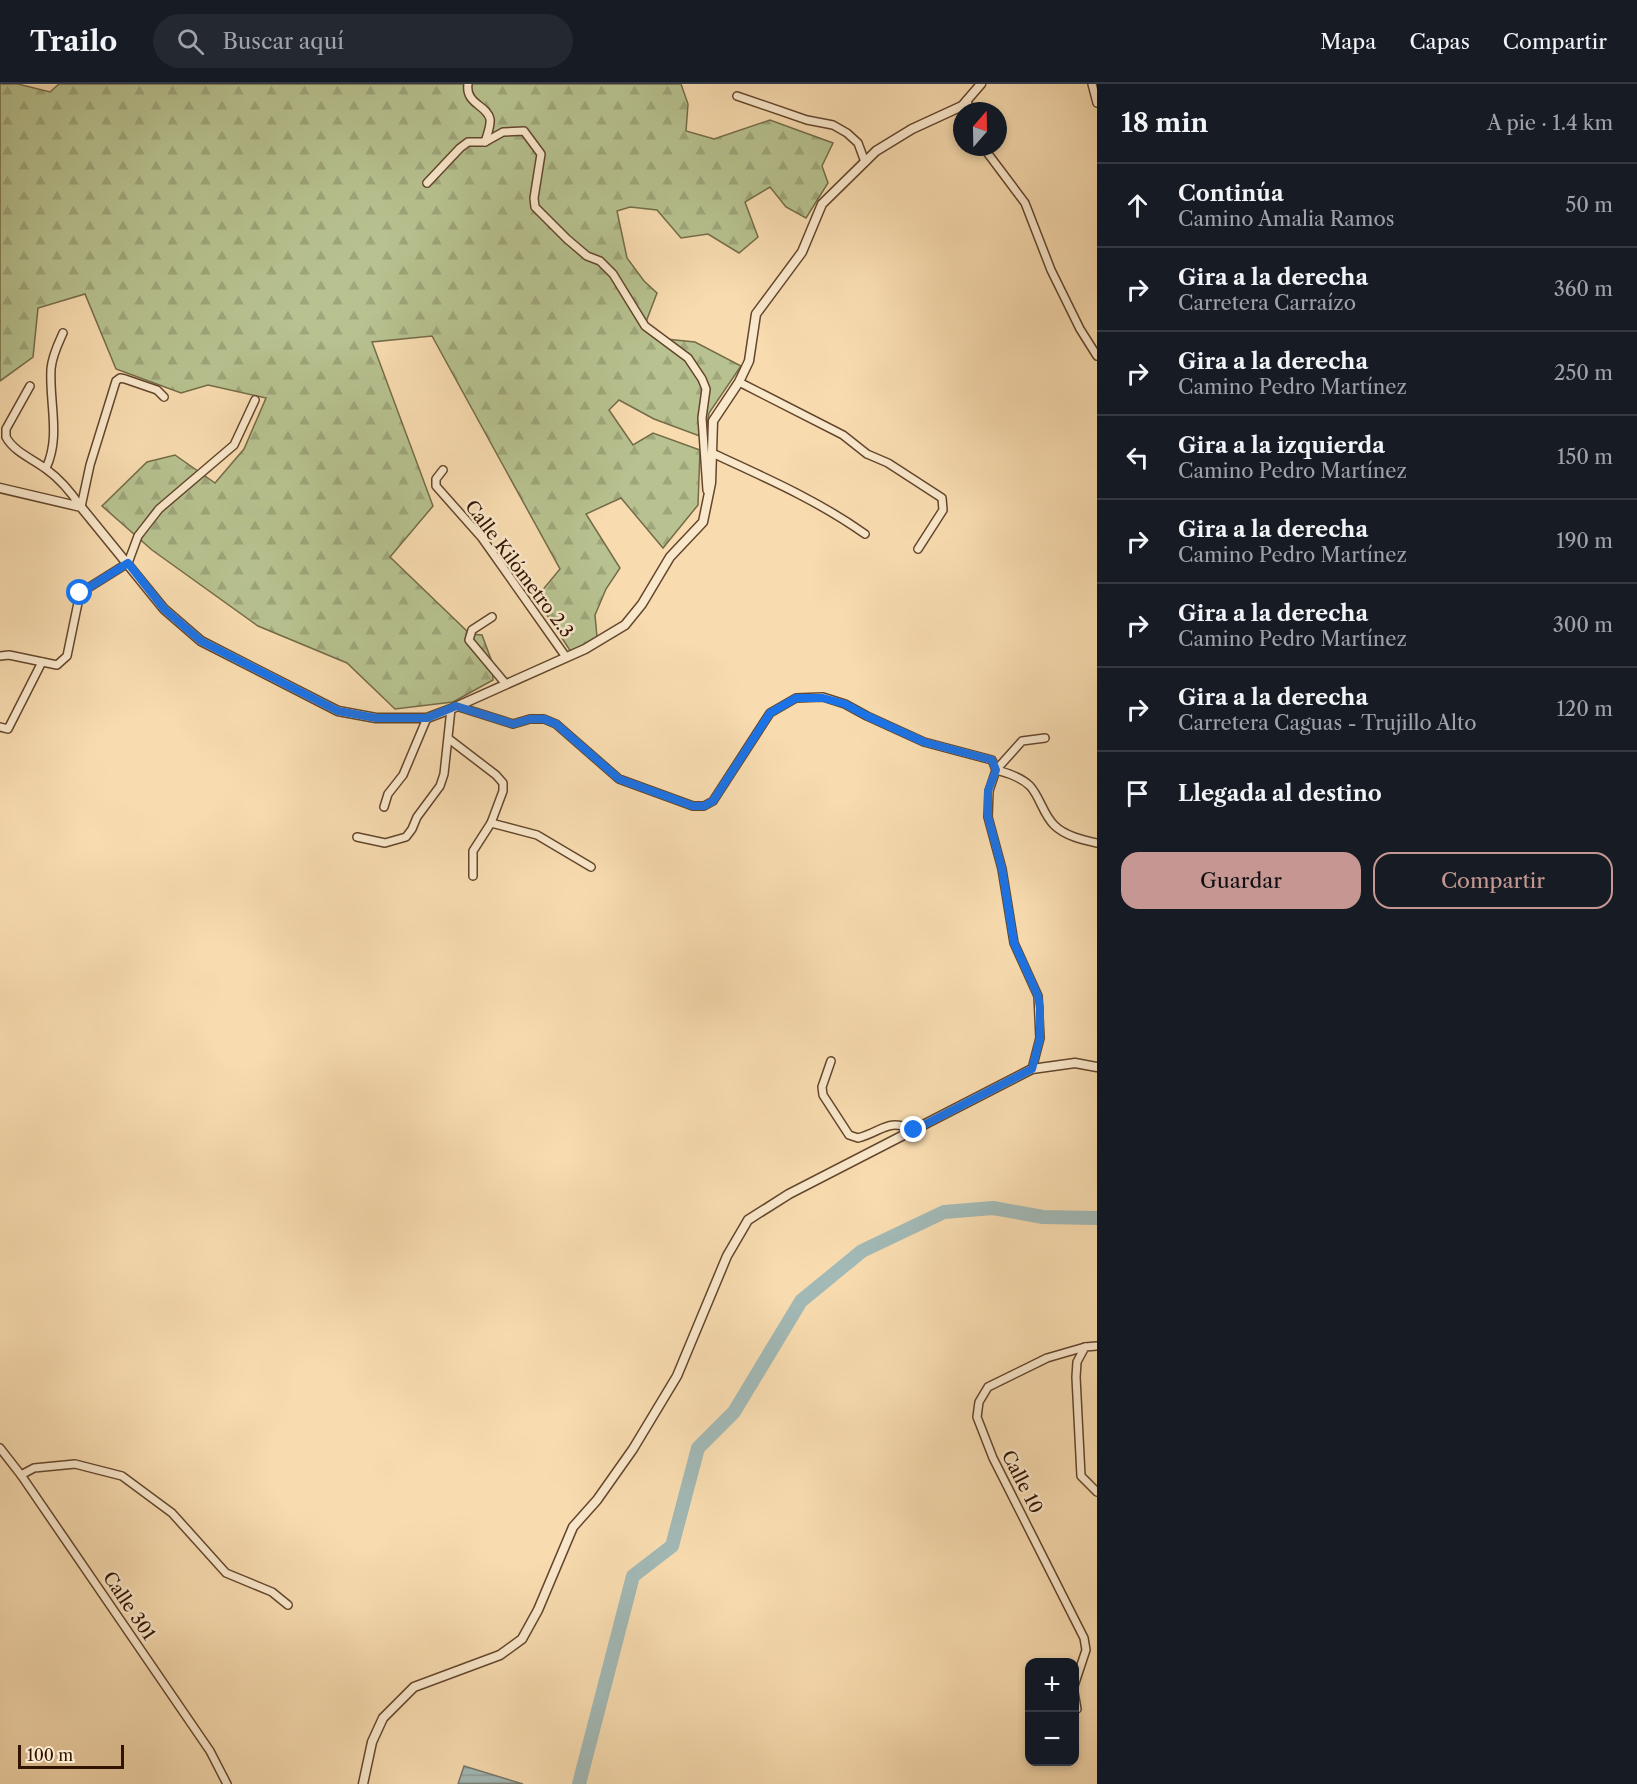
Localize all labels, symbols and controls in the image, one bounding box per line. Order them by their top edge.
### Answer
search box [153,14,573,68]
text: Trailo [30,24,117,58]
icon: search [174,25,207,58]
text: Buscar aquí [222,28,344,55]
text: Mapa [1320,29,1376,54]
text: Capas [1409,29,1470,54]
text: Compartir [1503,29,1607,54]
north arrow [953,102,1007,156]
text: 18 min [1121,107,1208,139]
text: A pie · 1.4 km [1487,111,1613,135]
text: Continúa [1178,180,1284,207]
icon: ahead [1121,189,1154,222]
text: 50 m [1566,193,1613,217]
text: Camino Amalia Ramos [1178,207,1394,231]
text: Gira a la derecha [1178,264,1368,291]
icon: right [1121,273,1154,306]
text: 360 m [1554,277,1613,301]
text: Carretera Carraízo [1178,291,1356,315]
text: Gira a la derecha [1178,348,1368,375]
icon: right [1121,357,1154,390]
text: 250 m [1554,361,1613,385]
text: Camino Pedro Martínez [1178,375,1407,399]
text: Gira a la izquierda [1178,432,1385,459]
icon: left [1121,441,1154,474]
text: 150 m [1557,445,1613,469]
text: Camino Pedro Martínez [1178,459,1407,483]
street label: Calle Kilómetro 2.3 [460,496,578,642]
text: Gira a la derecha [1178,516,1368,543]
icon: right [1121,525,1154,558]
text: 190 m [1556,529,1613,553]
text: Camino Pedro Martínez [1178,543,1407,567]
route start [66,579,92,605]
text: Gira a la derecha [1178,600,1368,627]
icon: right [1121,609,1154,642]
text: 300 m [1553,613,1613,637]
text: Camino Pedro Martínez [1178,627,1407,651]
text: Gira a la derecha [1178,684,1368,711]
icon: right [1121,693,1154,726]
text: 120 m [1556,697,1613,721]
text: Carretera Caguas - Trujillo Alto [1178,711,1476,735]
icon: arrive [1121,777,1154,810]
text: Llegada al destino [1178,780,1382,807]
button: Guardar [1121,852,1361,909]
button: Compartir [1373,852,1613,909]
route end [900,1116,926,1142]
street label: Calle 10 [997,1447,1047,1517]
street label: Calle 301 [98,1568,160,1645]
map controls [1025,1658,1079,1766]
button: + [1025,1658,1079,1712]
button: − [1025,1712,1079,1766]
scale bar [18,1742,124,1770]
text: 100 m [27,1745,73,1765]

